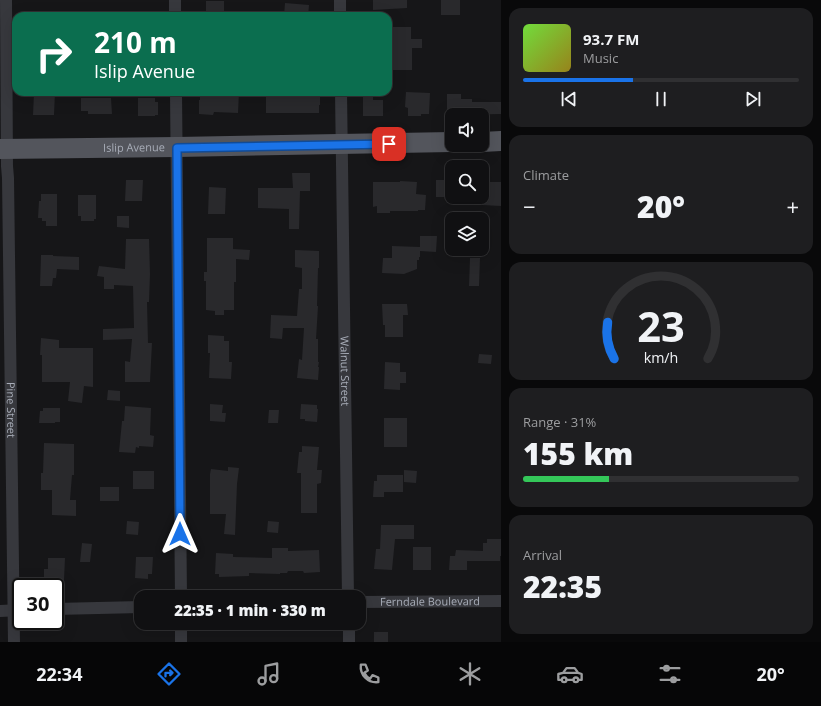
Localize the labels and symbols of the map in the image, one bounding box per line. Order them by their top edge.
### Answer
pin [372,127,406,161]
street label: Islip Avenue [103,139,165,155]
street label: Walnut Street [337,336,353,406]
street label: Pine Street [4,382,19,438]
position arrow [159,513,201,555]
speed limit sign: 30 [12,578,64,630]
street label: Ferndale Boulevard [380,593,480,609]

